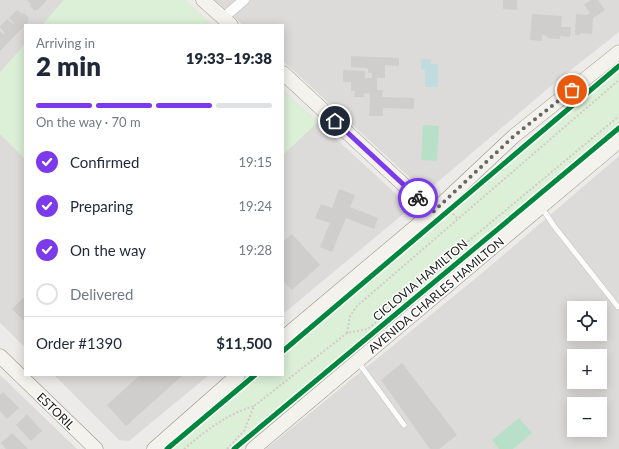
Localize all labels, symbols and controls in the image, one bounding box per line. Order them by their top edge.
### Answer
text: Arriving in [36,35,95,51]
text: 19:33–19:38 [186,49,272,67]
text: 2 min [36,50,101,82]
pin [555,73,589,107]
icon: bag [561,79,583,101]
pin [318,104,352,138]
icon: home [324,110,346,132]
text: On the way · 70 m [36,114,141,130]
icon: check [36,151,58,173]
text: Confirmed [70,153,139,171]
text: 19:15 [239,154,272,170]
courier [398,178,438,218]
icon: bike [407,187,429,209]
icon: check [36,195,58,217]
text: Preparing [70,197,133,215]
text: 19:24 [239,198,272,214]
street label: AVENIDA CHARLES HAMILTON [365,234,507,356]
street label: CICLOVIA HAMILTON [370,236,470,324]
icon: check [36,239,58,261]
text: On the way [70,241,146,259]
text: 19:28 [239,242,272,258]
text: Delivered [70,285,133,303]
map controls [567,301,607,437]
button: locate [567,301,607,341]
text: Order #1390 [36,334,122,352]
text: $11,500 [216,334,272,352]
button: + [567,349,607,389]
street label: ESTORIL [34,389,78,433]
button: − [567,397,607,437]

